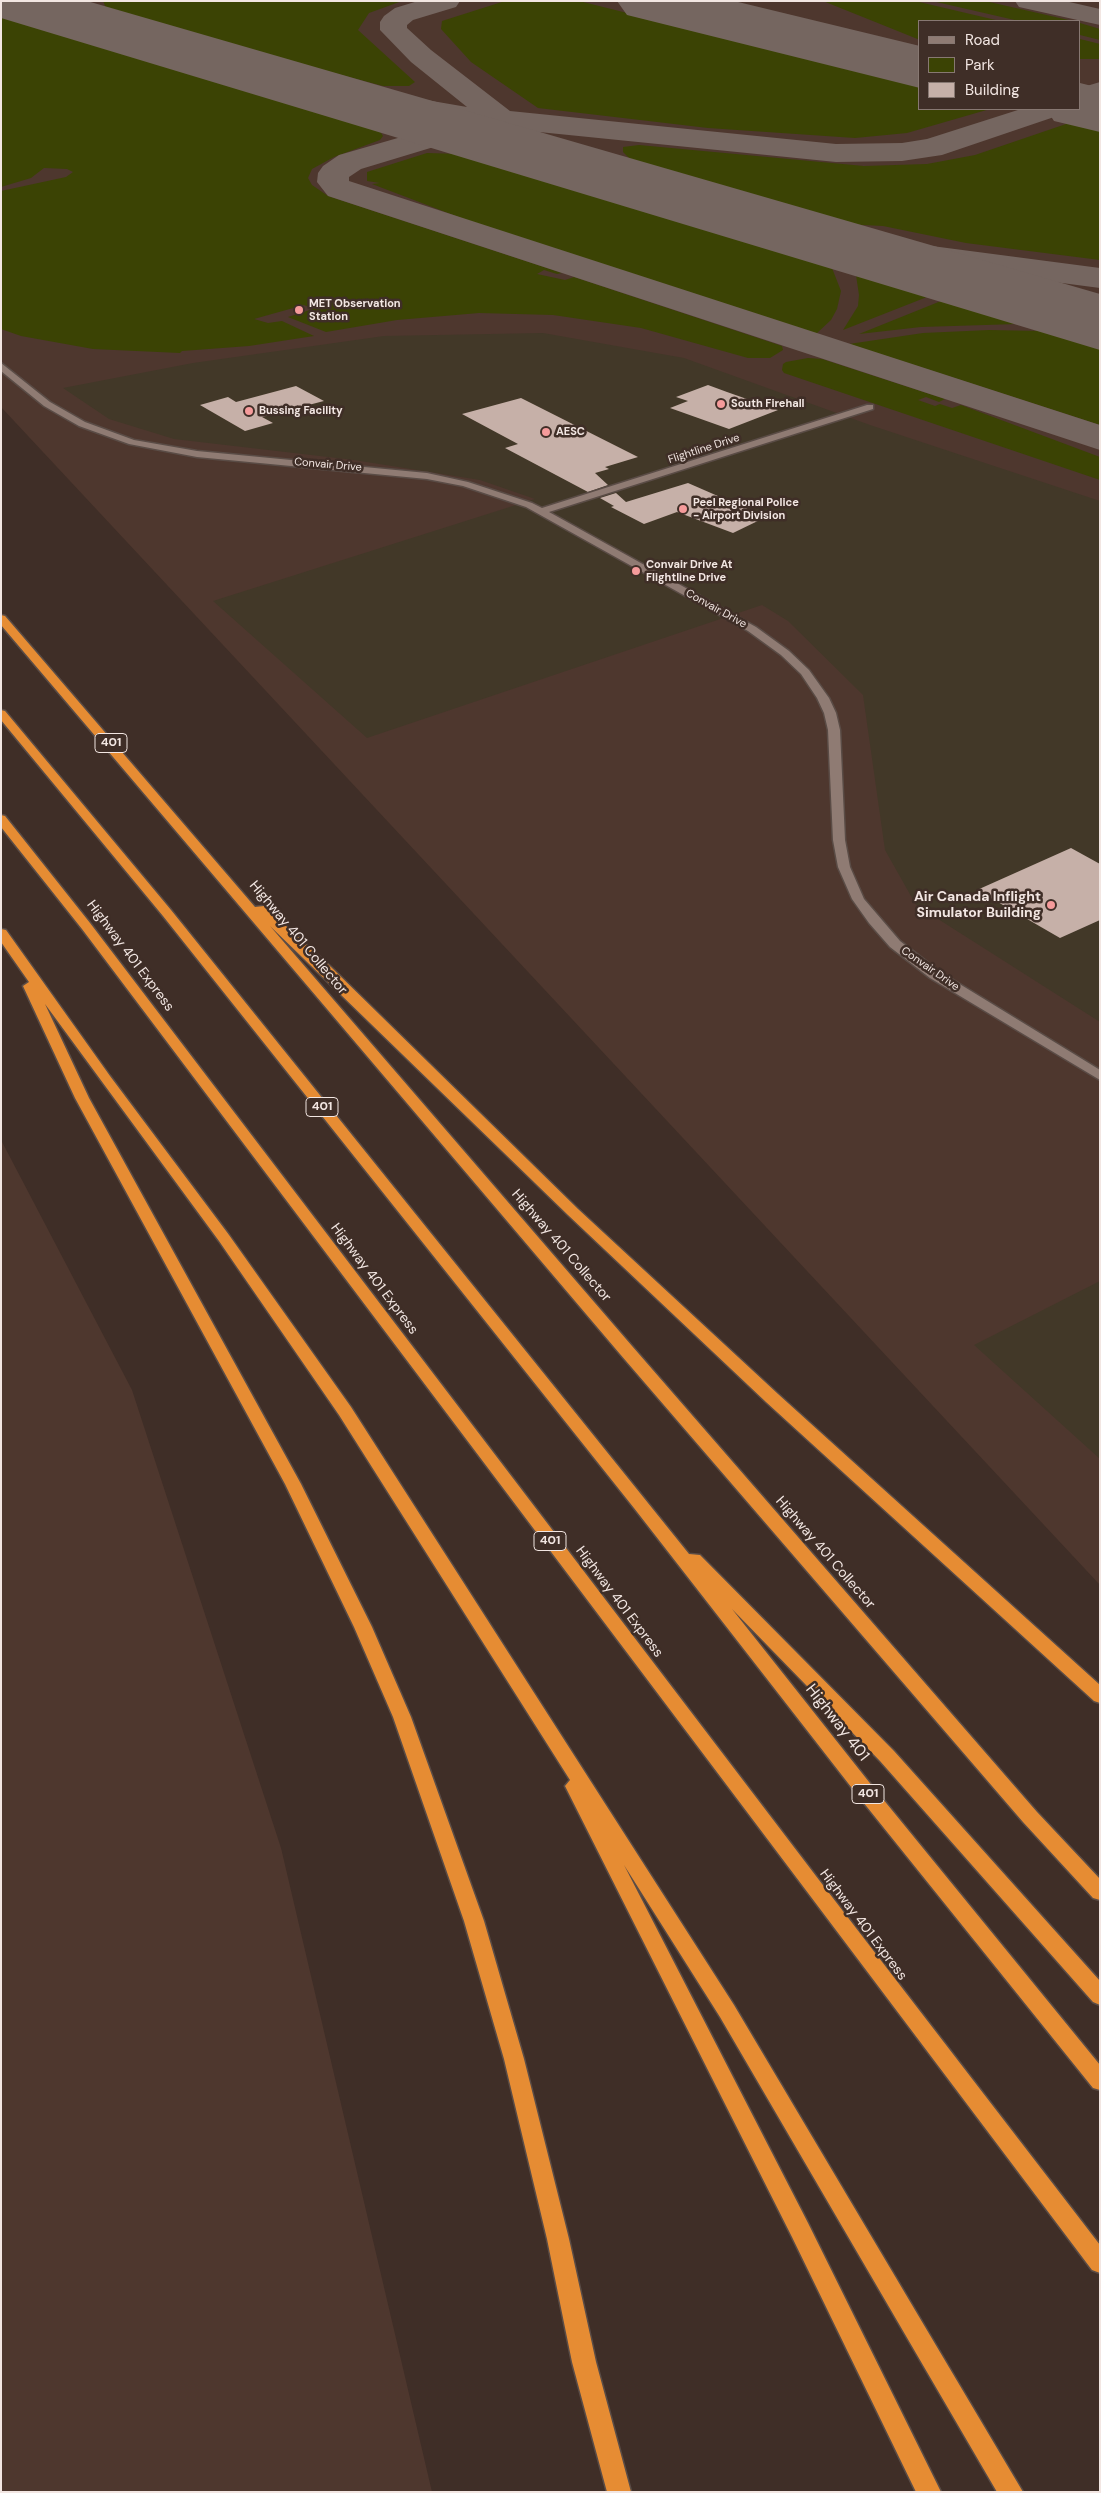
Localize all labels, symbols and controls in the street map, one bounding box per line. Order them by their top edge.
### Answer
legend [918,20,1081,110]
text: Road [965,30,1000,50]
text: Park [965,55,995,75]
text: Building [965,80,1020,100]
place label: MET Observation Station [309,297,401,323]
marker: MET Observation Station [293,304,305,316]
place label: South Firehall [731,397,805,411]
marker: South Firehall [715,398,727,410]
place label: Bussing Facility [259,404,343,418]
marker: Bussing Facility [243,405,255,417]
place label: AESC [556,425,585,439]
marker: AESC [540,426,552,438]
street label: Flightline Drive [667,431,741,467]
street label: Convair Drive [294,455,362,475]
place label: Peel Regional Police - Airport Division [693,496,799,522]
marker: Peel Regional Police - Airport Division [677,503,689,515]
place label: Convair Drive At Flightline Drive [646,558,732,584]
marker: Convair Drive At Flightline Drive [630,565,642,577]
street label: Convair Drive [683,587,749,631]
road number: 401 [95,734,127,752]
street label: Highway 401 Collector [245,878,351,998]
place label: Air Canada Inflight Simulator Building [914,889,1041,922]
street label: Highway 401 Express [83,897,177,1015]
marker: Air Canada Inflight Simulator Building [1045,899,1057,911]
street label: Convair Drive [898,944,962,994]
road number: 401 [306,1098,338,1116]
street label: Highway 401 Collector [508,1186,614,1306]
street label: Highway 401 Express [327,1220,421,1338]
street label: Highway 401 Collector [772,1493,878,1613]
road number: 401 [534,1532,566,1550]
street label: Highway 401 Express [572,1543,666,1661]
street label: Highway 401 [801,1681,873,1765]
road number: 401 [852,1785,884,1804]
street label: Highway 401 Express [816,1866,910,1984]

